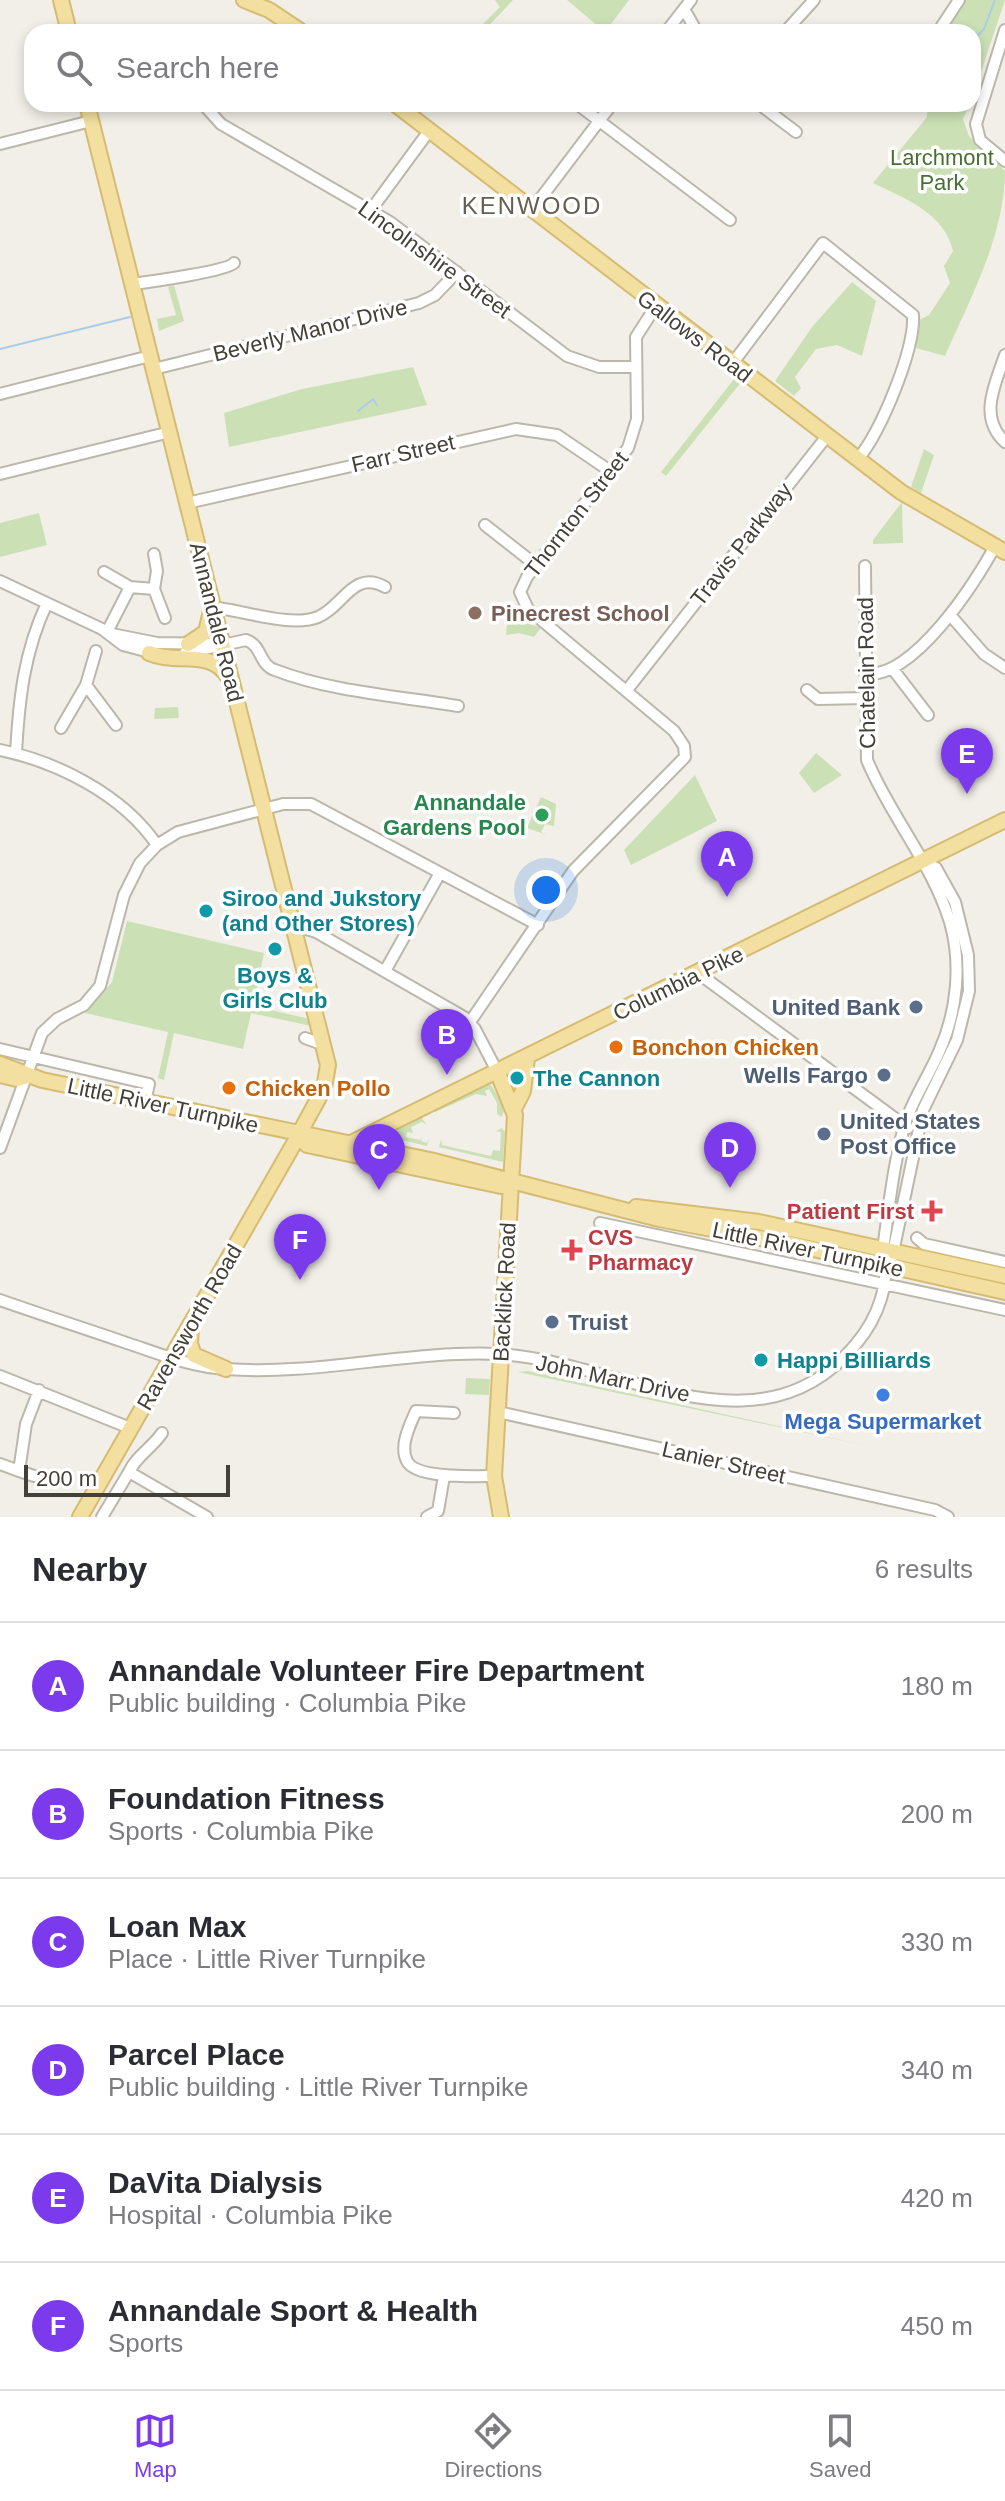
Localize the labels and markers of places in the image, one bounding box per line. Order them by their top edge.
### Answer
place label: Pinecrest School [491,601,670,626]
marker: Pinecrest School [466,604,484,622]
pin: E [941,728,993,794]
place label: Annandale Gardens Pool [383,790,526,840]
marker: Annandale Gardens Pool [533,806,551,824]
pin: A [701,831,753,897]
place label: Siroo and Jukstory (and Other Stores) [222,886,422,936]
marker: Siroo and Jukstory (and Other Stores) [197,902,215,920]
marker: Boys & Girls Club [266,940,284,958]
place label: Boys & Girls Club [222,963,328,1013]
place label: United Bank [772,995,901,1020]
marker: United Bank [907,998,925,1016]
pin: B [421,1009,473,1075]
place label: Bonchon Chicken [632,1035,819,1060]
marker: Bonchon Chicken [607,1038,625,1056]
place label: Wells Fargo [744,1063,868,1088]
place label: The Cannon [533,1066,660,1091]
marker: Wells Fargo [875,1066,893,1084]
marker: The Cannon [508,1069,526,1087]
place label: Chicken Pollo [245,1076,390,1101]
marker: Chicken Pollo [220,1079,238,1097]
place label: United States Post Office [840,1109,981,1159]
pin: D [704,1122,756,1188]
pin: C [353,1124,405,1190]
marker: United States Post Office [815,1125,833,1143]
place label: Patient First [787,1199,915,1224]
marker: Patient First [921,1200,943,1222]
pin: F [274,1214,326,1280]
place label: CVS Pharmacy [588,1225,694,1275]
marker: CVS Pharmacy [563,1241,581,1259]
place label: Truist [568,1310,629,1335]
marker: Truist [543,1313,561,1331]
place label: Happi Billiards [777,1348,931,1373]
marker: Happi Billiards [752,1351,770,1369]
marker: Mega Supermarket [874,1386,892,1404]
place label: Mega Supermarket [785,1409,982,1434]

